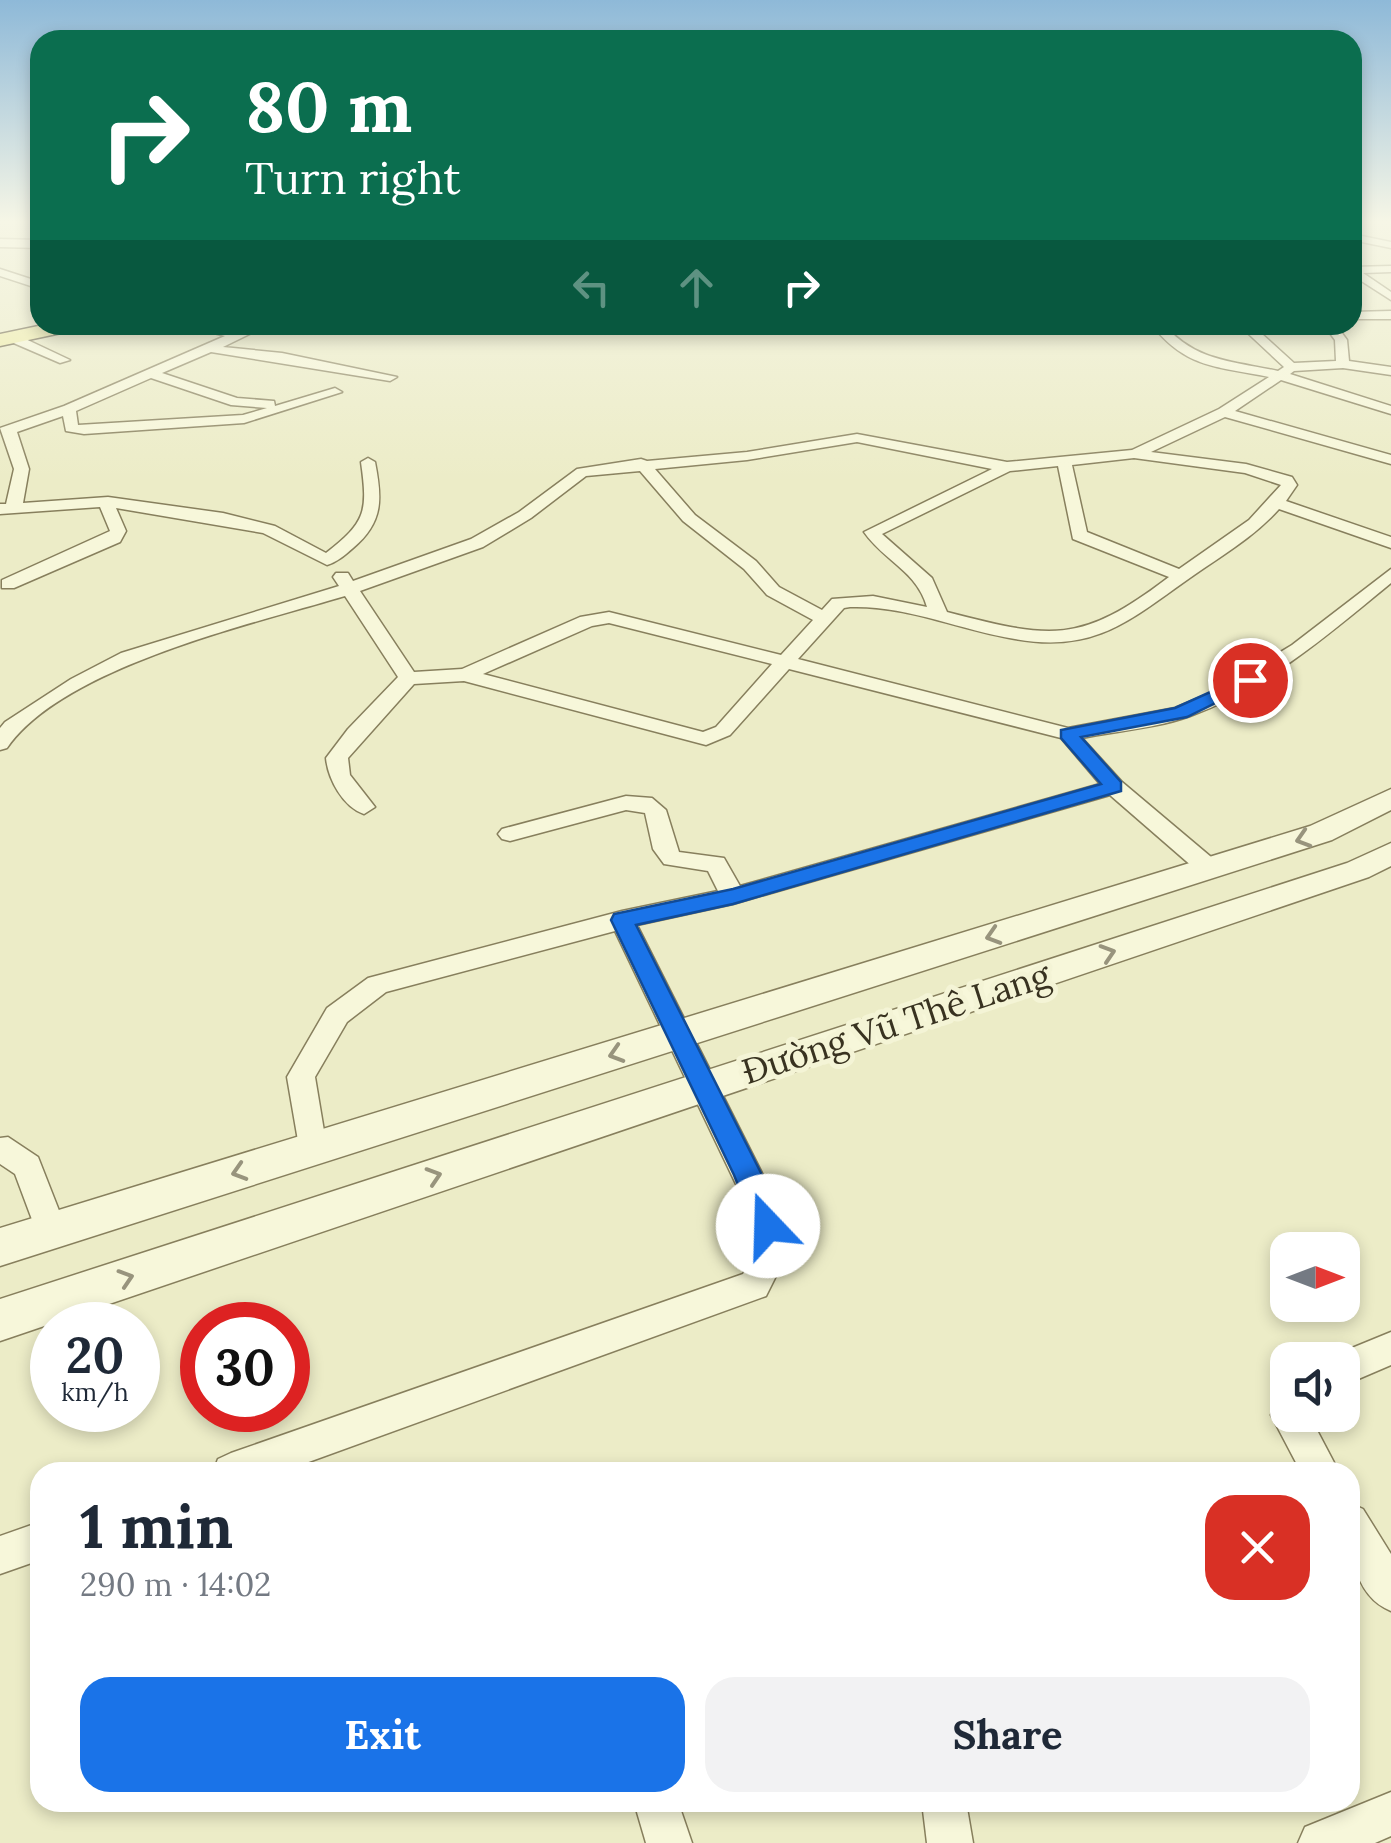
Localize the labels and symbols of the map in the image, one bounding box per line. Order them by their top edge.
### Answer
pin [1208,638,1293,723]
one-way arrow [1295,827,1312,848]
one-way arrow [985,924,1002,945]
one-way arrow [1099,944,1116,964]
street label: Đường Vũ Thê Lang [736,952,1056,1094]
one-way arrow [608,1042,625,1063]
one-way arrow [231,1160,248,1181]
one-way arrow [425,1168,442,1188]
position arrow [716,1174,820,1278]
north arrow [1270,1232,1360,1322]
one-way arrow [116,1270,133,1290]
speed limit sign: 30 [180,1302,310,1432]

